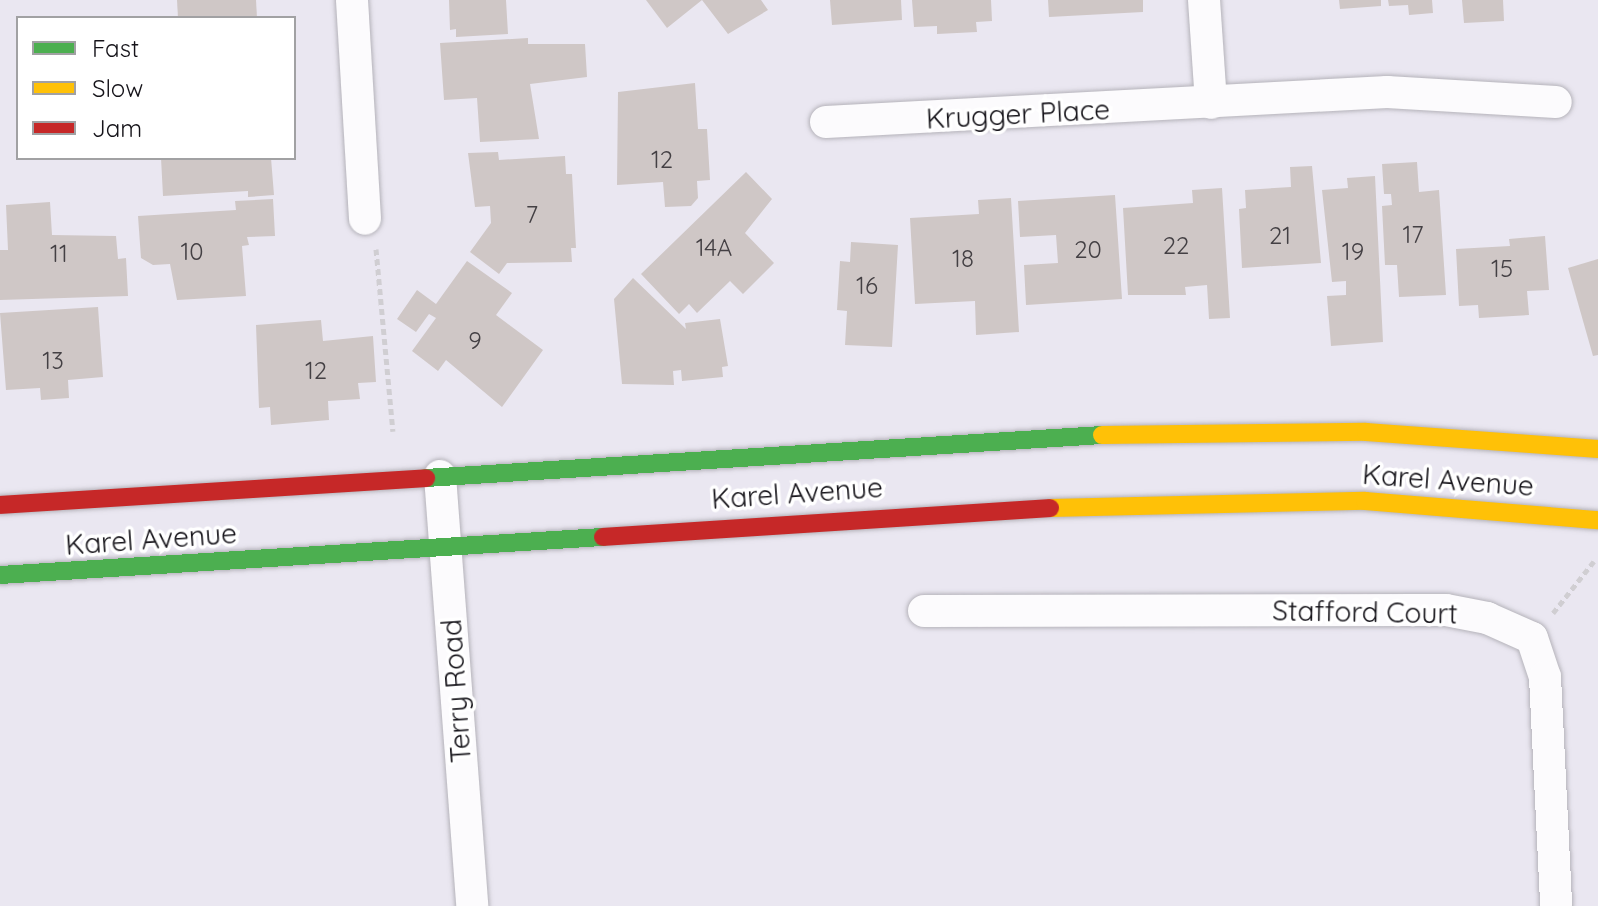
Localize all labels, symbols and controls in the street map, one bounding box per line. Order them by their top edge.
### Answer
legend [16,16,296,160]
text: Fast [92,33,139,63]
text: Slow [92,73,143,103]
street label: Krugger Place [925,92,1111,136]
text: Jam [92,113,142,143]
house number: 12 [651,146,673,174]
house number: 7 [526,201,538,229]
house number: 17 [1402,221,1424,249]
house number: 21 [1269,222,1291,250]
house number: 22 [1163,232,1189,260]
house number: 14A [696,234,732,262]
house number: 20 [1074,236,1102,264]
house number: 10 [180,238,204,266]
house number: 19 [1342,238,1364,266]
house number: 11 [50,240,68,268]
house number: 18 [952,245,974,273]
house number: 15 [1491,255,1513,283]
house number: 16 [856,272,878,300]
house number: 9 [468,327,482,355]
house number: 13 [42,347,64,375]
house number: 12 [305,357,327,385]
street label: Karel Avenue [1361,457,1535,503]
street label: Karel Avenue [710,470,884,516]
street label: Karel Avenue [64,516,238,562]
street label: Stafford Court [1272,594,1458,630]
street label: Terry Road [434,618,478,764]

